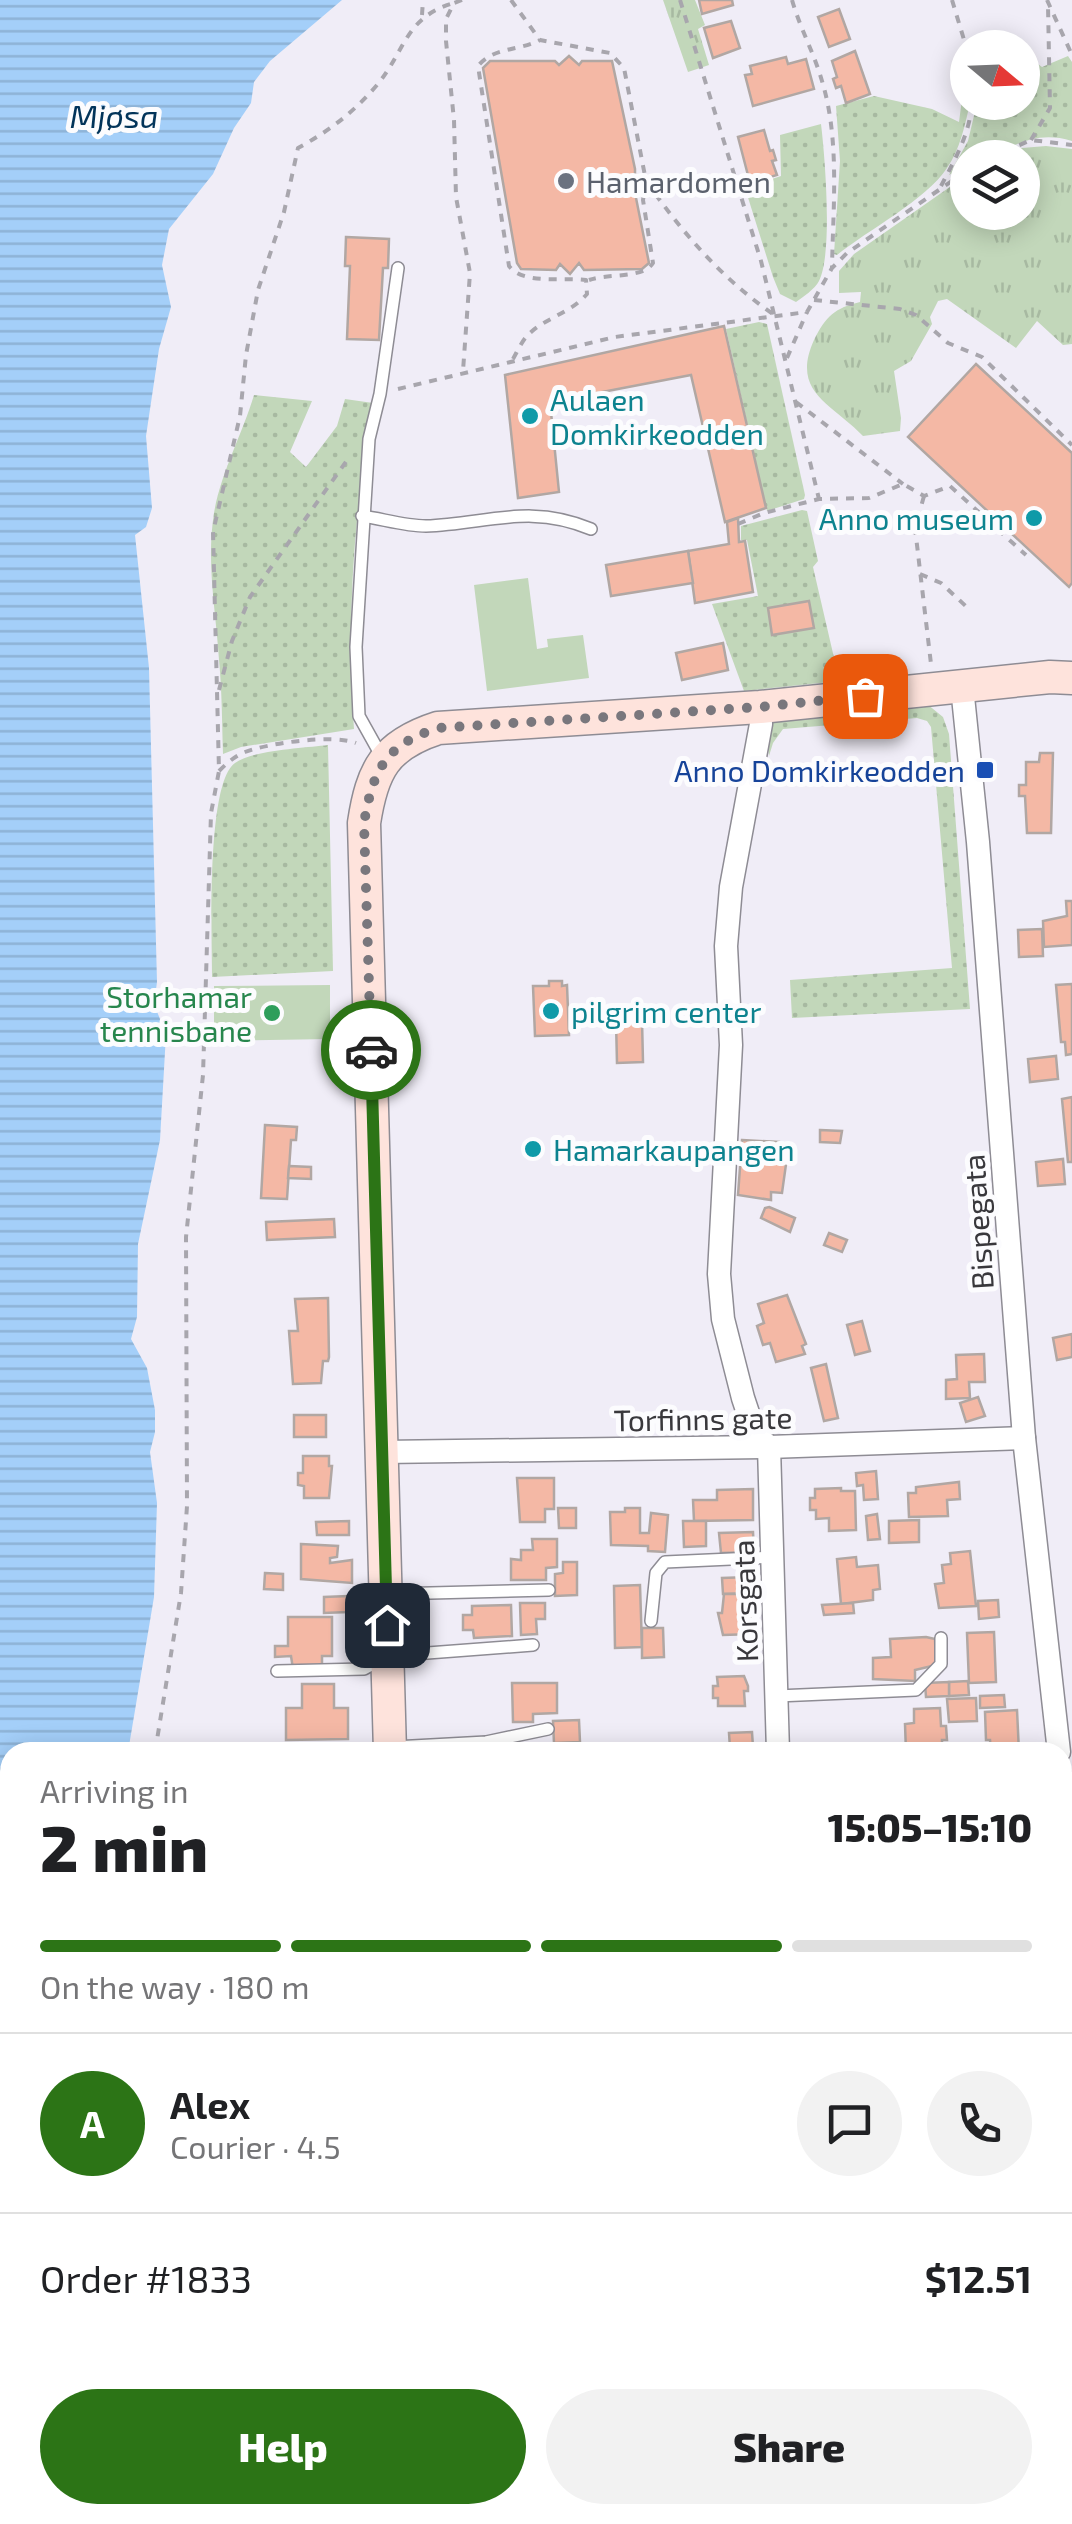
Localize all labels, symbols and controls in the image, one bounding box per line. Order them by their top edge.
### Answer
north arrow [950,30,1040,120]
map controls [950,30,1040,230]
water label: Mjøsa [70,96,158,135]
button: layers [950,140,1040,230]
place label: Hamardomen [586,163,771,199]
marker: Hamardomen [555,170,577,192]
place label: Aulaen Domkirkeodden [550,381,764,451]
marker: Aulaen Domkirkeodden [519,405,541,427]
place label: Anno museum [819,500,1014,536]
marker: Anno museum [1023,507,1045,529]
pin [823,654,908,739]
icon: bag [838,669,893,724]
place label: Anno Domkirkeodden [674,752,965,788]
marker: Anno Domkirkeodden [974,759,996,781]
place label: Storhamar tennisbane [100,978,252,1048]
place label: pilgrim center [571,993,761,1029]
courier [321,1000,421,1100]
marker: pilgrim center [540,1000,562,1022]
marker: Storhamar tennisbane [261,1002,283,1024]
icon: car [344,1023,399,1078]
place label: Hamarkaupangen [553,1131,795,1167]
marker: Hamarkaupangen [522,1138,544,1160]
street label: Bispegata [954,1153,1000,1291]
street label: Torfinns gate [613,1398,793,1438]
street label: Korsgata [724,1539,764,1663]
pin [345,1583,430,1668]
icon: home [360,1598,415,1653]
text: Arriving in [40,1771,189,1809]
text: 15:05–15:10 [828,1804,1032,1850]
text: 2 min [40,1807,208,1885]
text: On the way · 180 m [40,1967,310,2005]
button: chat [797,2071,902,2176]
button: phone [927,2071,1032,2176]
text: Alex [170,2081,250,2127]
text: A [80,2100,105,2146]
text: Courier · 4.5 [170,2127,341,2165]
text: Order #1833 [40,2255,252,2301]
text: $12.51 [925,2255,1032,2301]
button: Help [40,2389,526,2504]
button: Share [546,2389,1032,2504]

